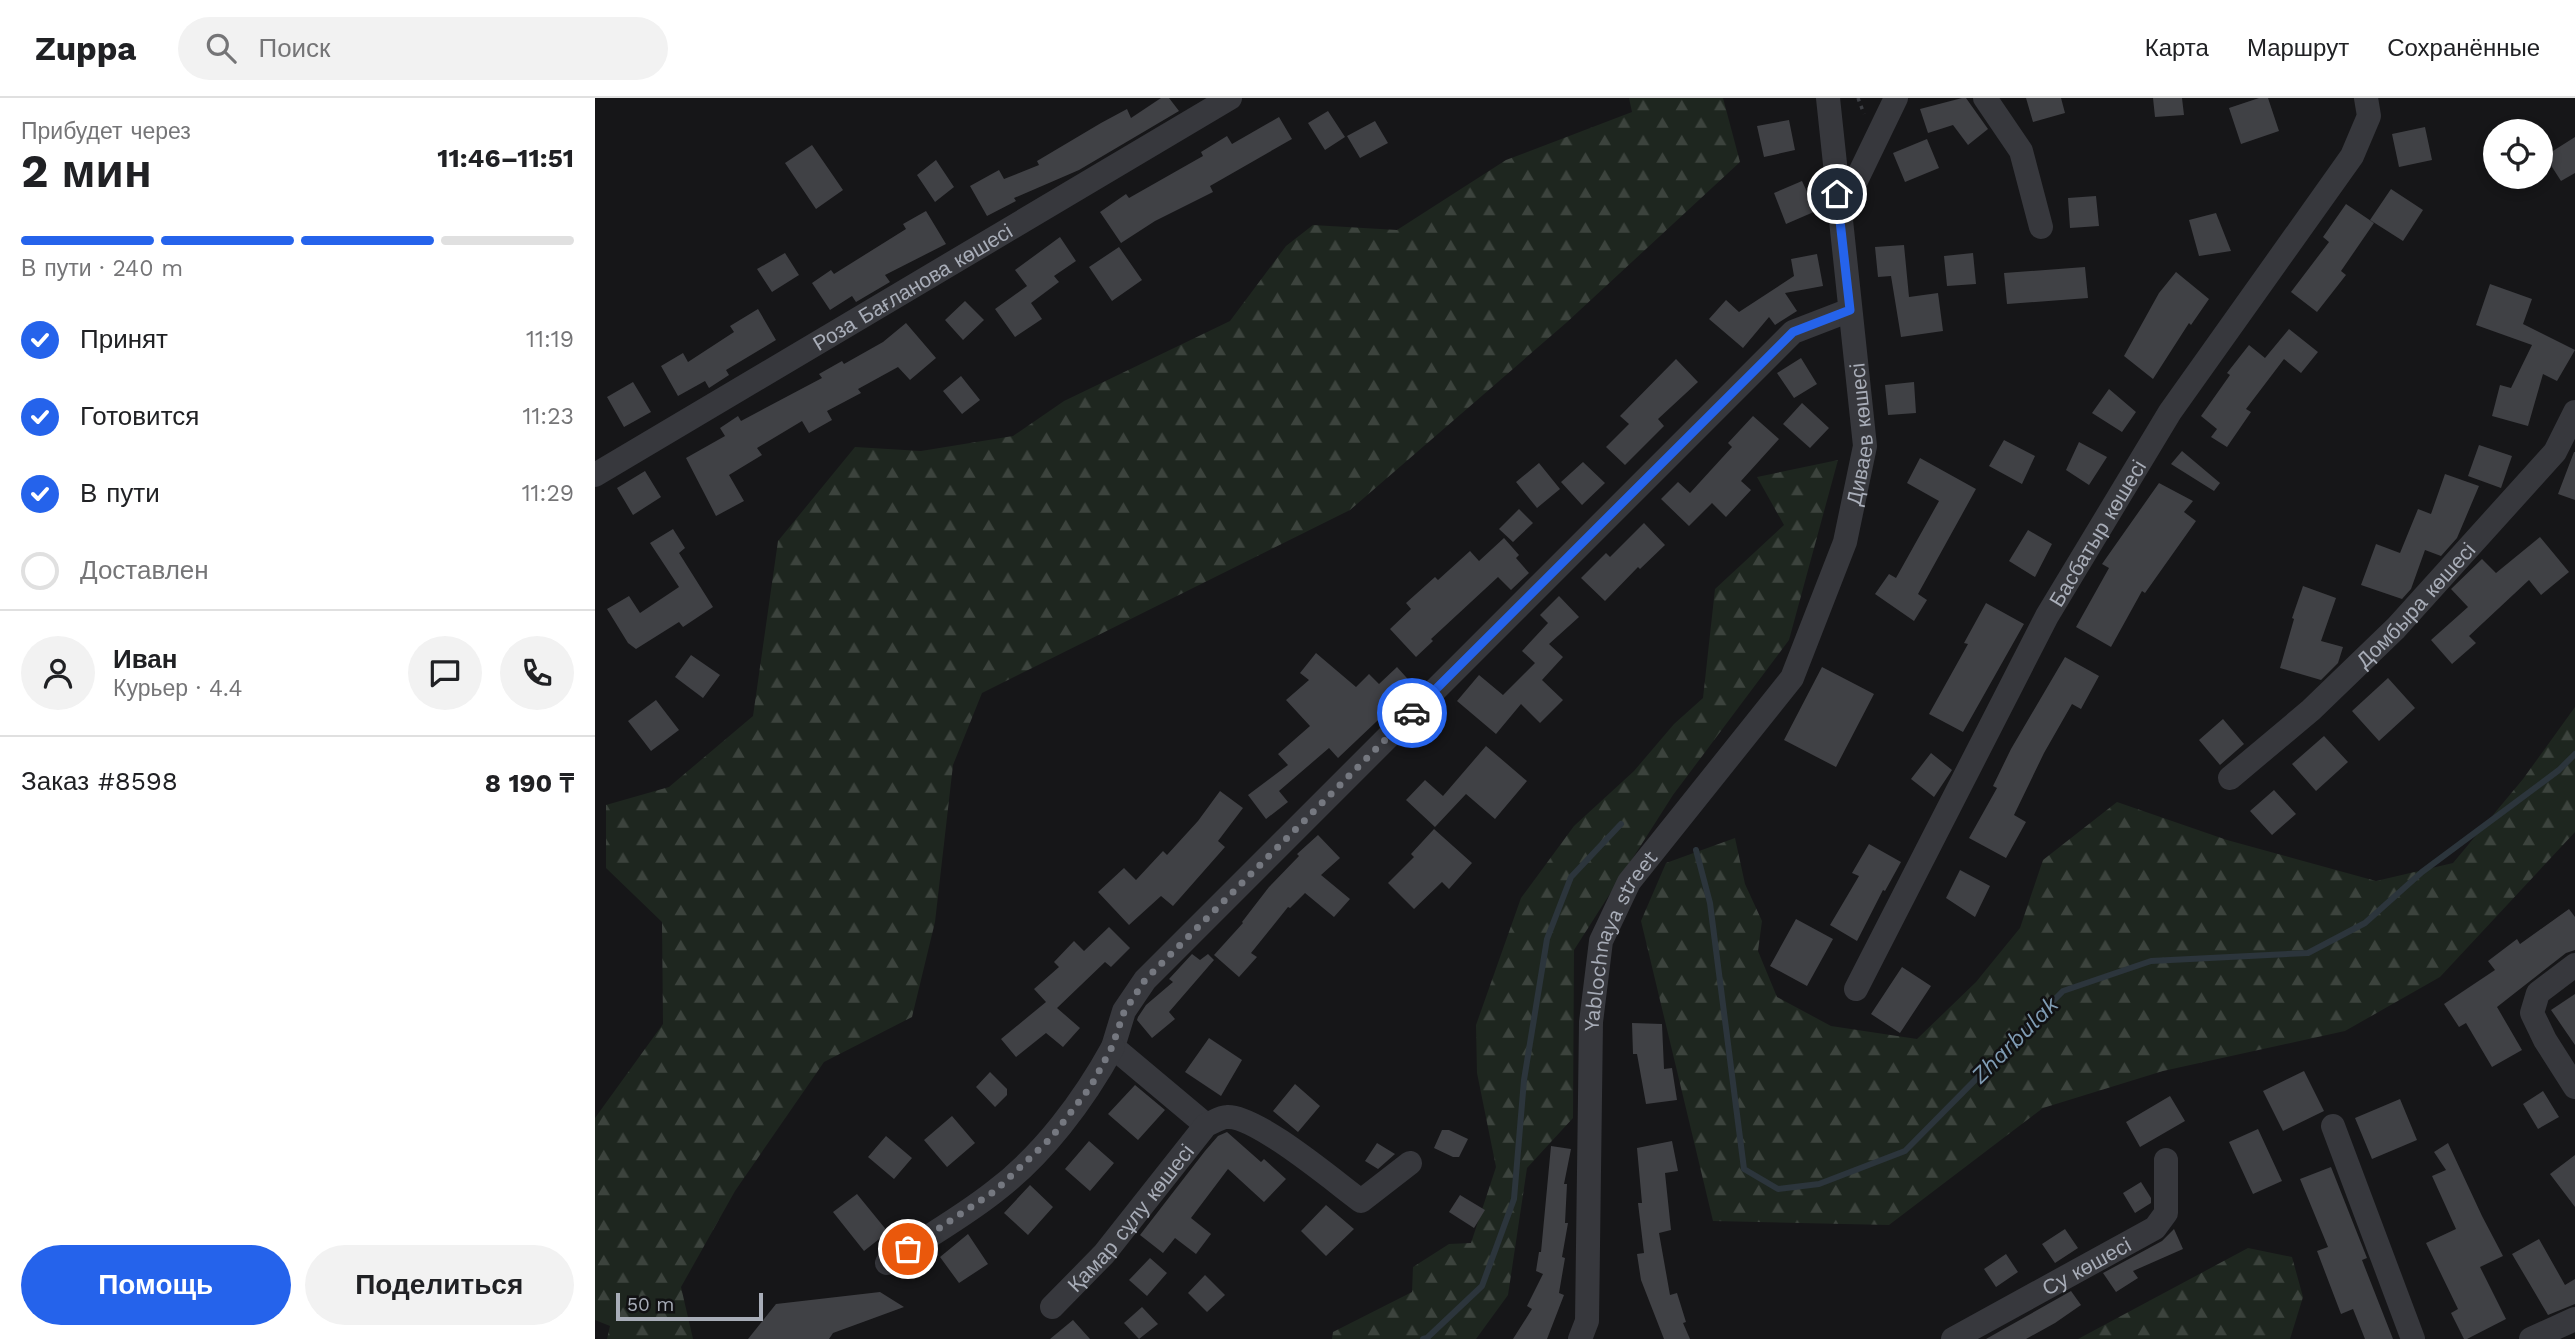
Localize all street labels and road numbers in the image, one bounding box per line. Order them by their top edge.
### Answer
street label: Роза Бағланова көшесі [808,218,1017,356]
street label: Диваев көшесі [1841,362,1877,507]
street label: Басбатыр көшесі [2043,455,2151,611]
street label: Домбыра көшесі [2350,537,2480,673]
street label: Yablochnaya street [1578,845,1662,1031]
street label: Қамар сұлу көшесі [1062,1139,1199,1297]
street label: Су көшесі [2037,1231,2135,1300]

